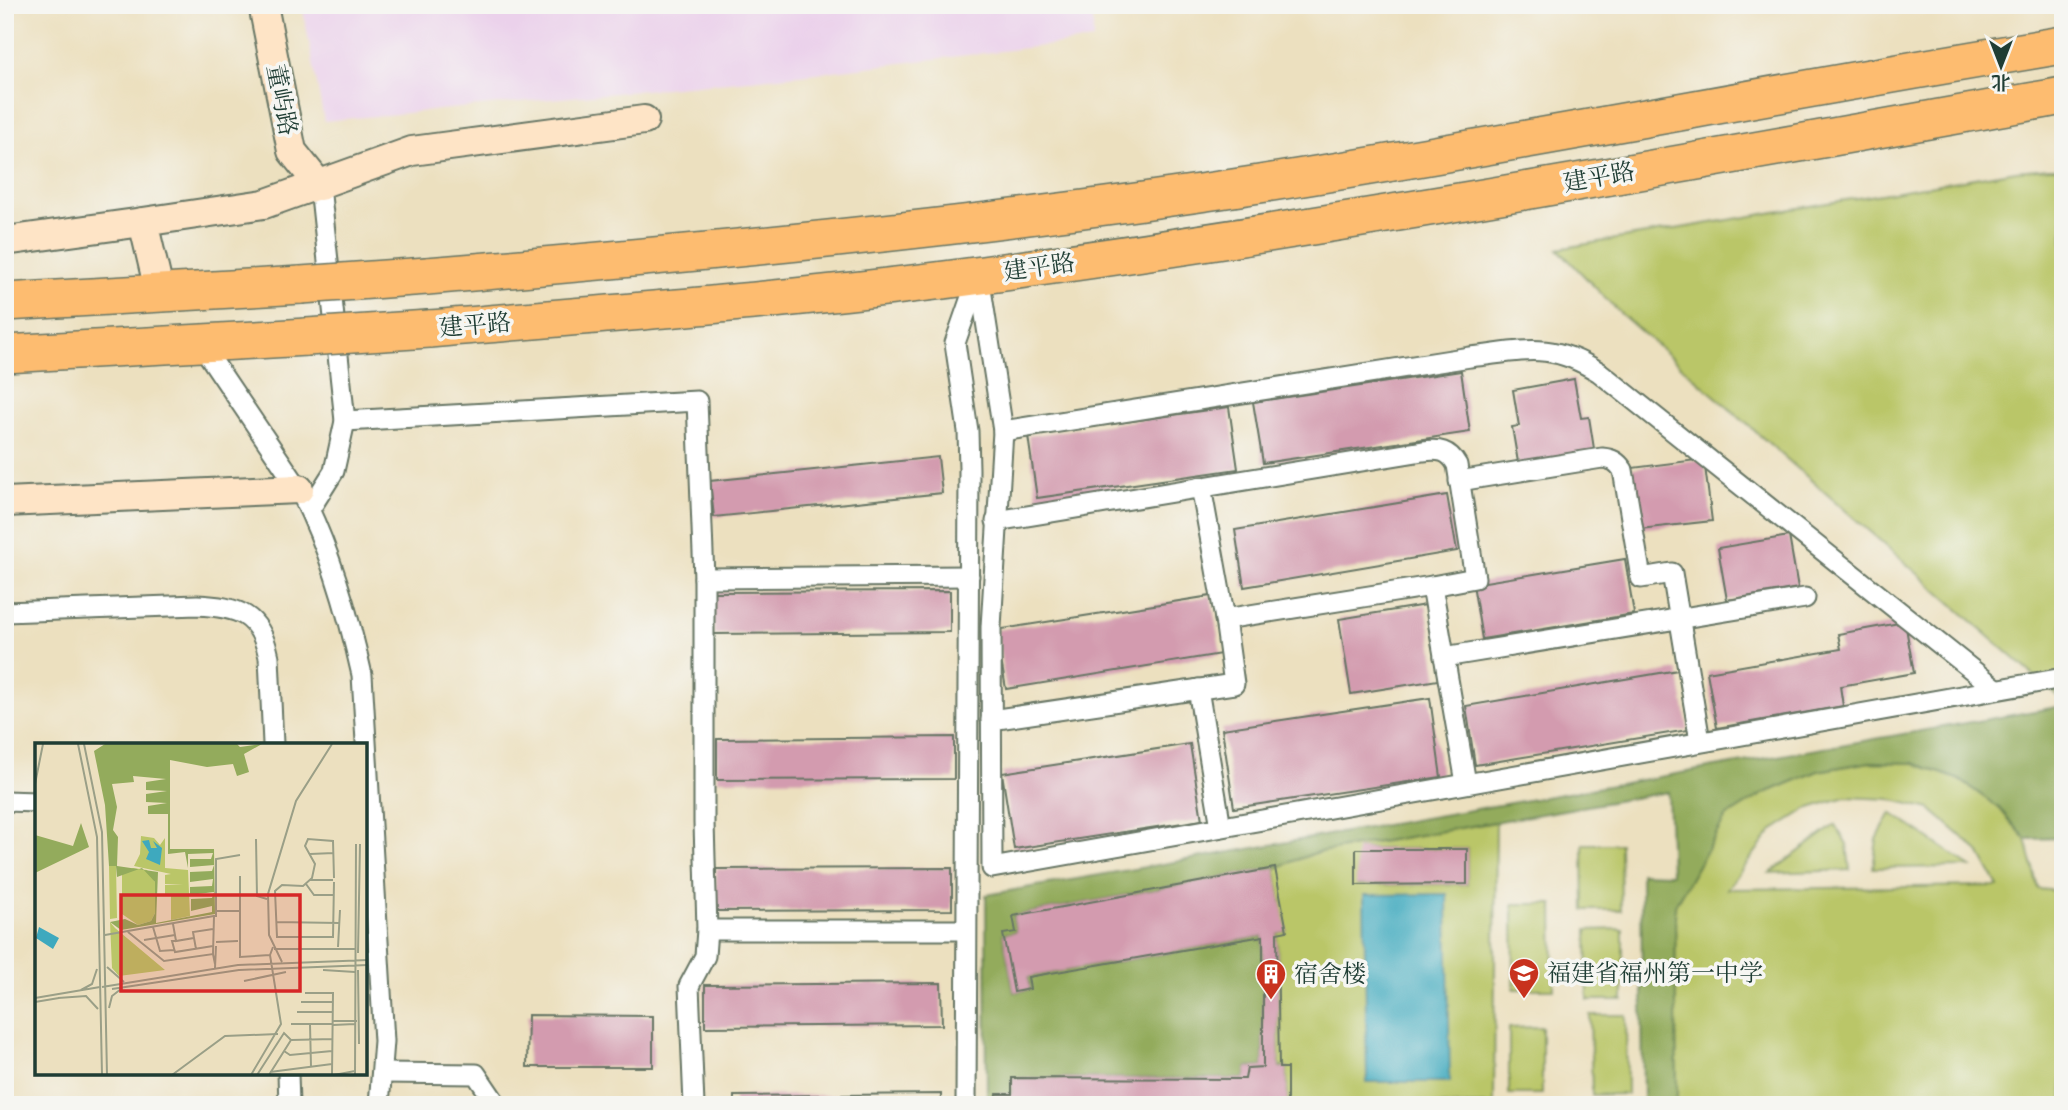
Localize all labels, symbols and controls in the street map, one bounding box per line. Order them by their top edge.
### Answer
north arrow [1966,32,2036,102]
street label: 董屿路 [259,62,304,138]
text: 北 [1991,70,2011,94]
street label: 建平路 [1561,156,1637,199]
street label: 建平路 [1001,247,1077,288]
street label: 建平路 [438,307,512,344]
inset map [35,743,368,1075]
school or university icon: 福建省福州第一中学 [1507,956,1541,1000]
building icon: 宿舍楼 [1254,957,1288,1001]
place label: 福建省福州第一中学 [1547,958,1763,989]
place label: 宿舍楼 [1294,959,1366,990]

